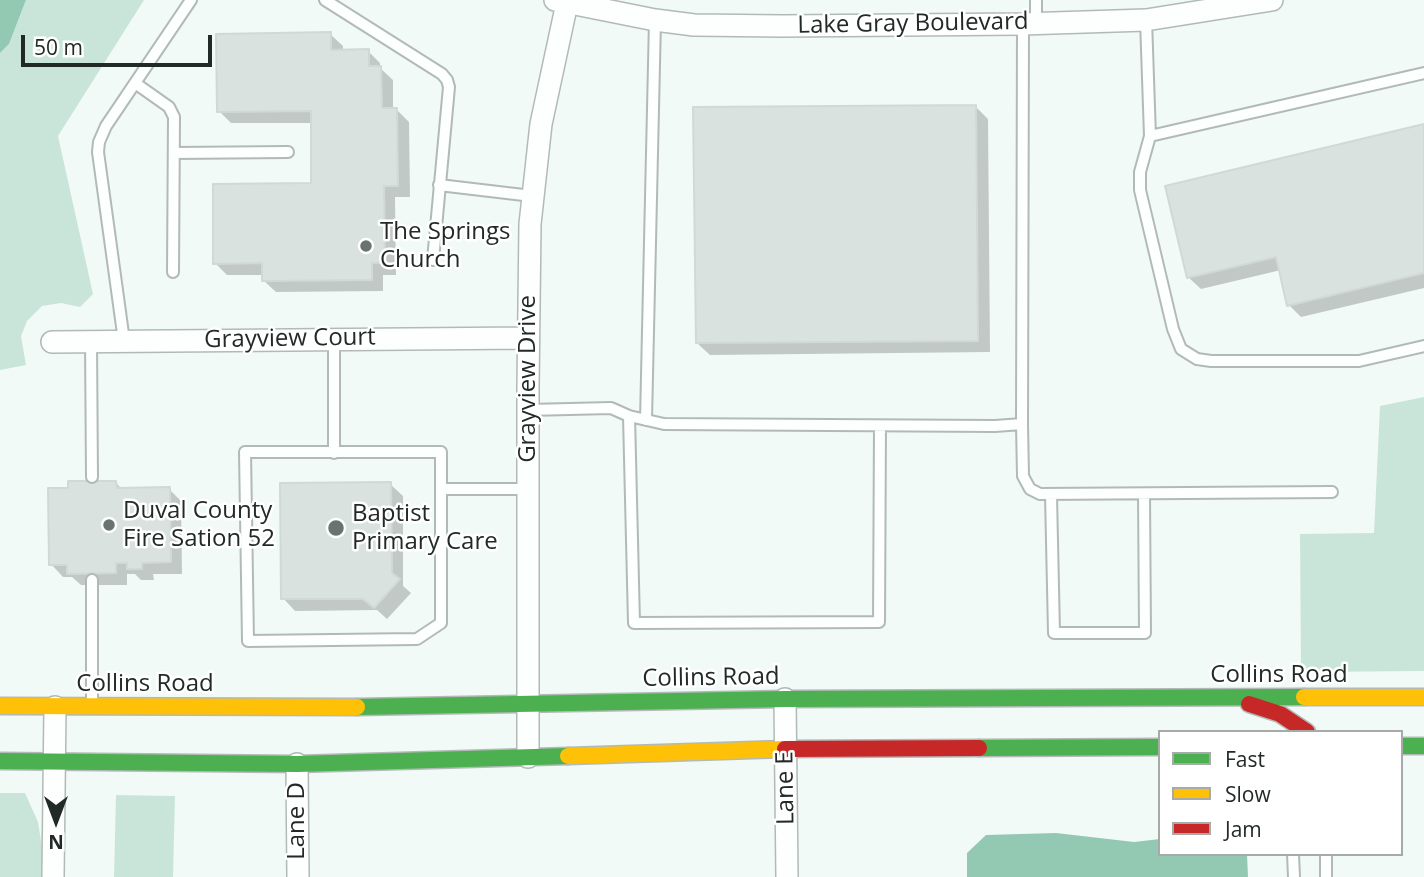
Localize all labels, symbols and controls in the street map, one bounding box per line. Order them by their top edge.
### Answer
street label: Lake Gray Boulevard [797,8,1029,40]
scale bar [24,21,215,65]
text: 50 m [34,33,83,61]
place label: The Springs Church [380,218,511,274]
marker: The Springs Church [358,238,374,254]
street label: Grayview Drive [514,295,542,463]
street label: Grayview Court [204,323,376,355]
place label: Duval County Fire Sation 52 [123,497,275,553]
place label: Baptist Primary Care [352,500,498,556]
marker: Duval County Fire Sation 52 [101,517,117,533]
marker: Baptist Primary Care [326,518,346,538]
street label: Collins Road [1210,661,1348,689]
street label: Collins Road [642,662,780,694]
street label: Collins Road [76,670,214,698]
legend [1158,730,1403,856]
text: Fast [1225,745,1265,773]
street label: Lane E [771,751,801,825]
text: Slow [1225,780,1271,808]
street label: Lane D [283,782,311,860]
north arrow [21,786,91,856]
text: Jam [1225,815,1262,843]
text: N [48,829,64,855]

